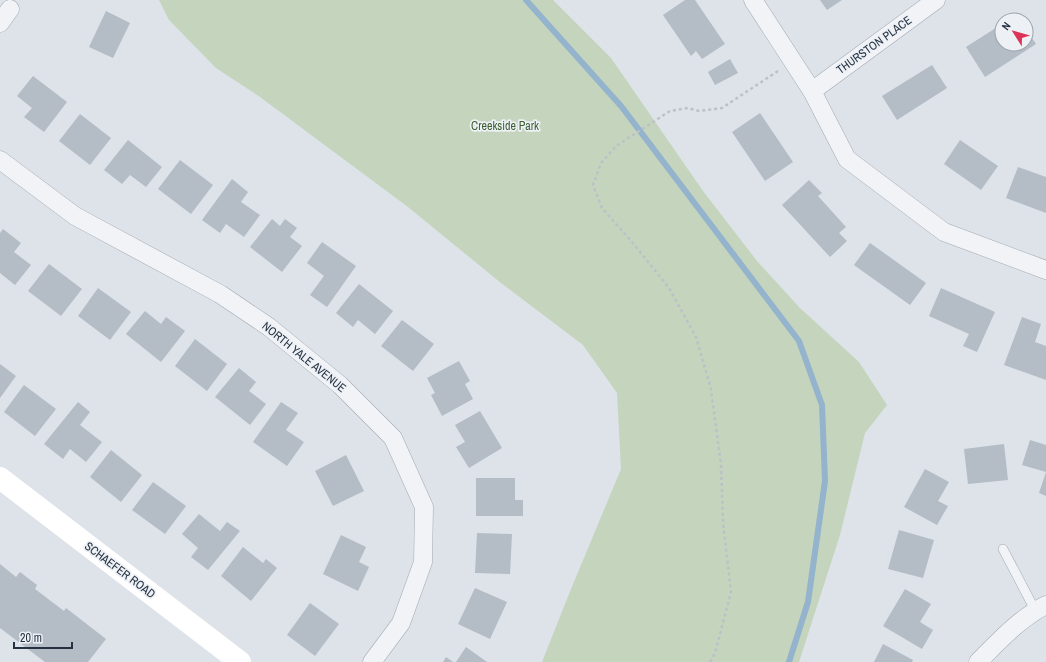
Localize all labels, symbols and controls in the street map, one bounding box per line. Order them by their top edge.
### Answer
street label: THURSTON PLACE [833,12,915,78]
north arrow [994,12,1034,52]
text: N [998,19,1014,33]
park label: Creekside Park [471,118,539,134]
street label: NORTH YALE AVENUE [259,318,349,396]
street label: SCHAEFER ROAD [81,538,159,602]
scale bar [14,624,72,650]
text: 20 m [20,630,42,646]

